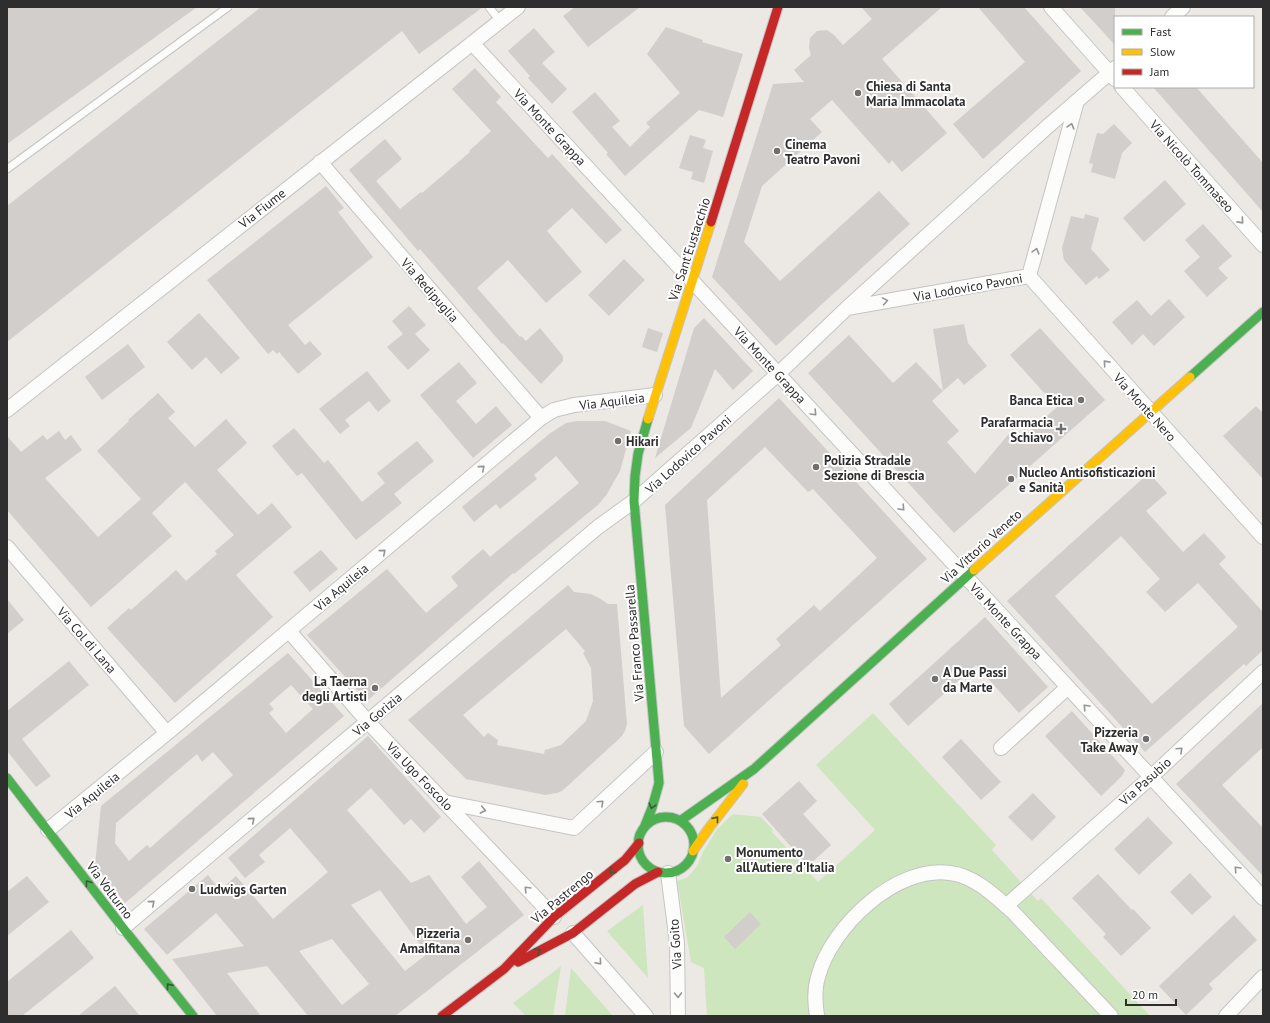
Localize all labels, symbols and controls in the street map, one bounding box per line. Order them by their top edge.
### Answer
legend [1114,16,1254,88]
text: Fast [1150,24,1171,39]
text: Slow [1150,44,1175,59]
text: Jam [1149,64,1169,79]
place label: Chiesa di Santa Maria Immacolata [866,78,965,110]
street label: Via Monte Grappa [509,85,590,169]
marker: Chiesa di Santa Maria Immacolata [853,88,863,98]
street label: Via Nicolò Tommaseo [1145,116,1238,216]
one-way arrow [1066,122,1075,129]
place label: Cinema Teatro Pavoni [785,136,860,168]
marker: Cinema Teatro Pavoni [772,146,782,156]
street label: Via Fiume [235,185,289,233]
street label: Via Sant'Eustacchio [664,195,714,304]
one-way arrow [1236,216,1243,223]
one-way arrow [1031,248,1040,255]
street label: Via Redipuglia [396,254,462,326]
street label: Via Lodovico Pavoni [911,270,1024,306]
one-way arrow [882,298,888,306]
street label: Via Monte Grappa [729,323,810,407]
one-way arrow [1103,360,1111,368]
street label: Via Monte Nero [1109,369,1180,445]
street label: Via Aquileia [577,389,646,414]
place label: Banca Etica [1010,392,1073,409]
marker: Banca Etica [1076,395,1086,405]
one-way arrow [809,408,817,416]
street label: Via Lodovico Pavoni [641,411,735,498]
place label: Parafarmacia Schiavo [981,414,1053,446]
marker: Parafarmacia Schiavo [1056,424,1066,434]
place label: Hikari [626,433,659,450]
marker: Hikari [613,436,623,446]
place label: Polizia Stradale Sezione di Brescia [824,452,925,484]
marker: Polizia Stradale Sezione di Brescia [811,462,821,472]
place label: Nucleo Antisofisticazioni e Sanità [1019,464,1156,496]
one-way arrow [477,466,484,473]
marker: Nucleo Antisofisticazioni e Sanità [1006,474,1016,484]
one-way arrow [897,503,905,511]
street label: Via Vittorio Veneto [937,506,1025,588]
one-way arrow [378,550,385,557]
street label: Via Aquileia [310,560,372,616]
street label: Via Monte Grappa [965,579,1046,663]
street label: Via Franco Passarella [621,584,648,703]
street label: Via Col di Lana [53,603,120,677]
place label: A Due Passi da Marte [943,664,1007,696]
place label: La Taerna degli Artisti [302,673,367,705]
marker: A Due Passi da Marte [930,674,940,684]
marker: La Taerna degli Artisti [370,683,380,693]
street label: Via Gorizia [348,689,406,741]
one-way arrow [1084,704,1091,712]
place label: Pizzeria Take Away [1081,724,1139,756]
marker: Pizzeria Take Away [1141,734,1151,744]
street label: Via Ugo Foscolo [382,738,457,814]
one-way arrow [1175,748,1182,755]
street label: Via Pasubio [1115,754,1175,810]
street label: Via Aquileia [61,768,123,823]
one-way arrow [596,800,604,807]
one-way arrow [648,802,657,809]
one-way arrow [480,805,486,813]
one-way arrow [711,816,718,824]
one-way arrow [247,817,254,824]
place label: Monumento all'Autiere d'Italia [736,844,834,876]
marker: Monumento all'Autiere d'Italia [723,854,733,864]
street label: Via Volturno [82,857,137,922]
street label: Via Pastrengo [527,865,597,928]
one-way arrow [609,866,616,873]
one-way arrow [1234,866,1241,874]
one-way arrow [86,881,93,888]
place label: Ludwigs Garten [200,881,287,898]
marker: Ludwigs Garten [187,884,197,894]
one-way arrow [524,886,532,894]
one-way arrow [148,901,155,908]
street label: Via Goito [665,918,686,971]
place label: Pizzeria Amalfitana [400,925,460,957]
marker: Pizzeria Amalfitana [463,935,473,945]
one-way arrow [534,948,541,956]
one-way arrow [594,957,602,965]
scale bar [1126,981,1176,1007]
one-way arrow [166,983,173,990]
text: 20 m [1132,987,1158,1002]
one-way arrow [674,992,682,998]

